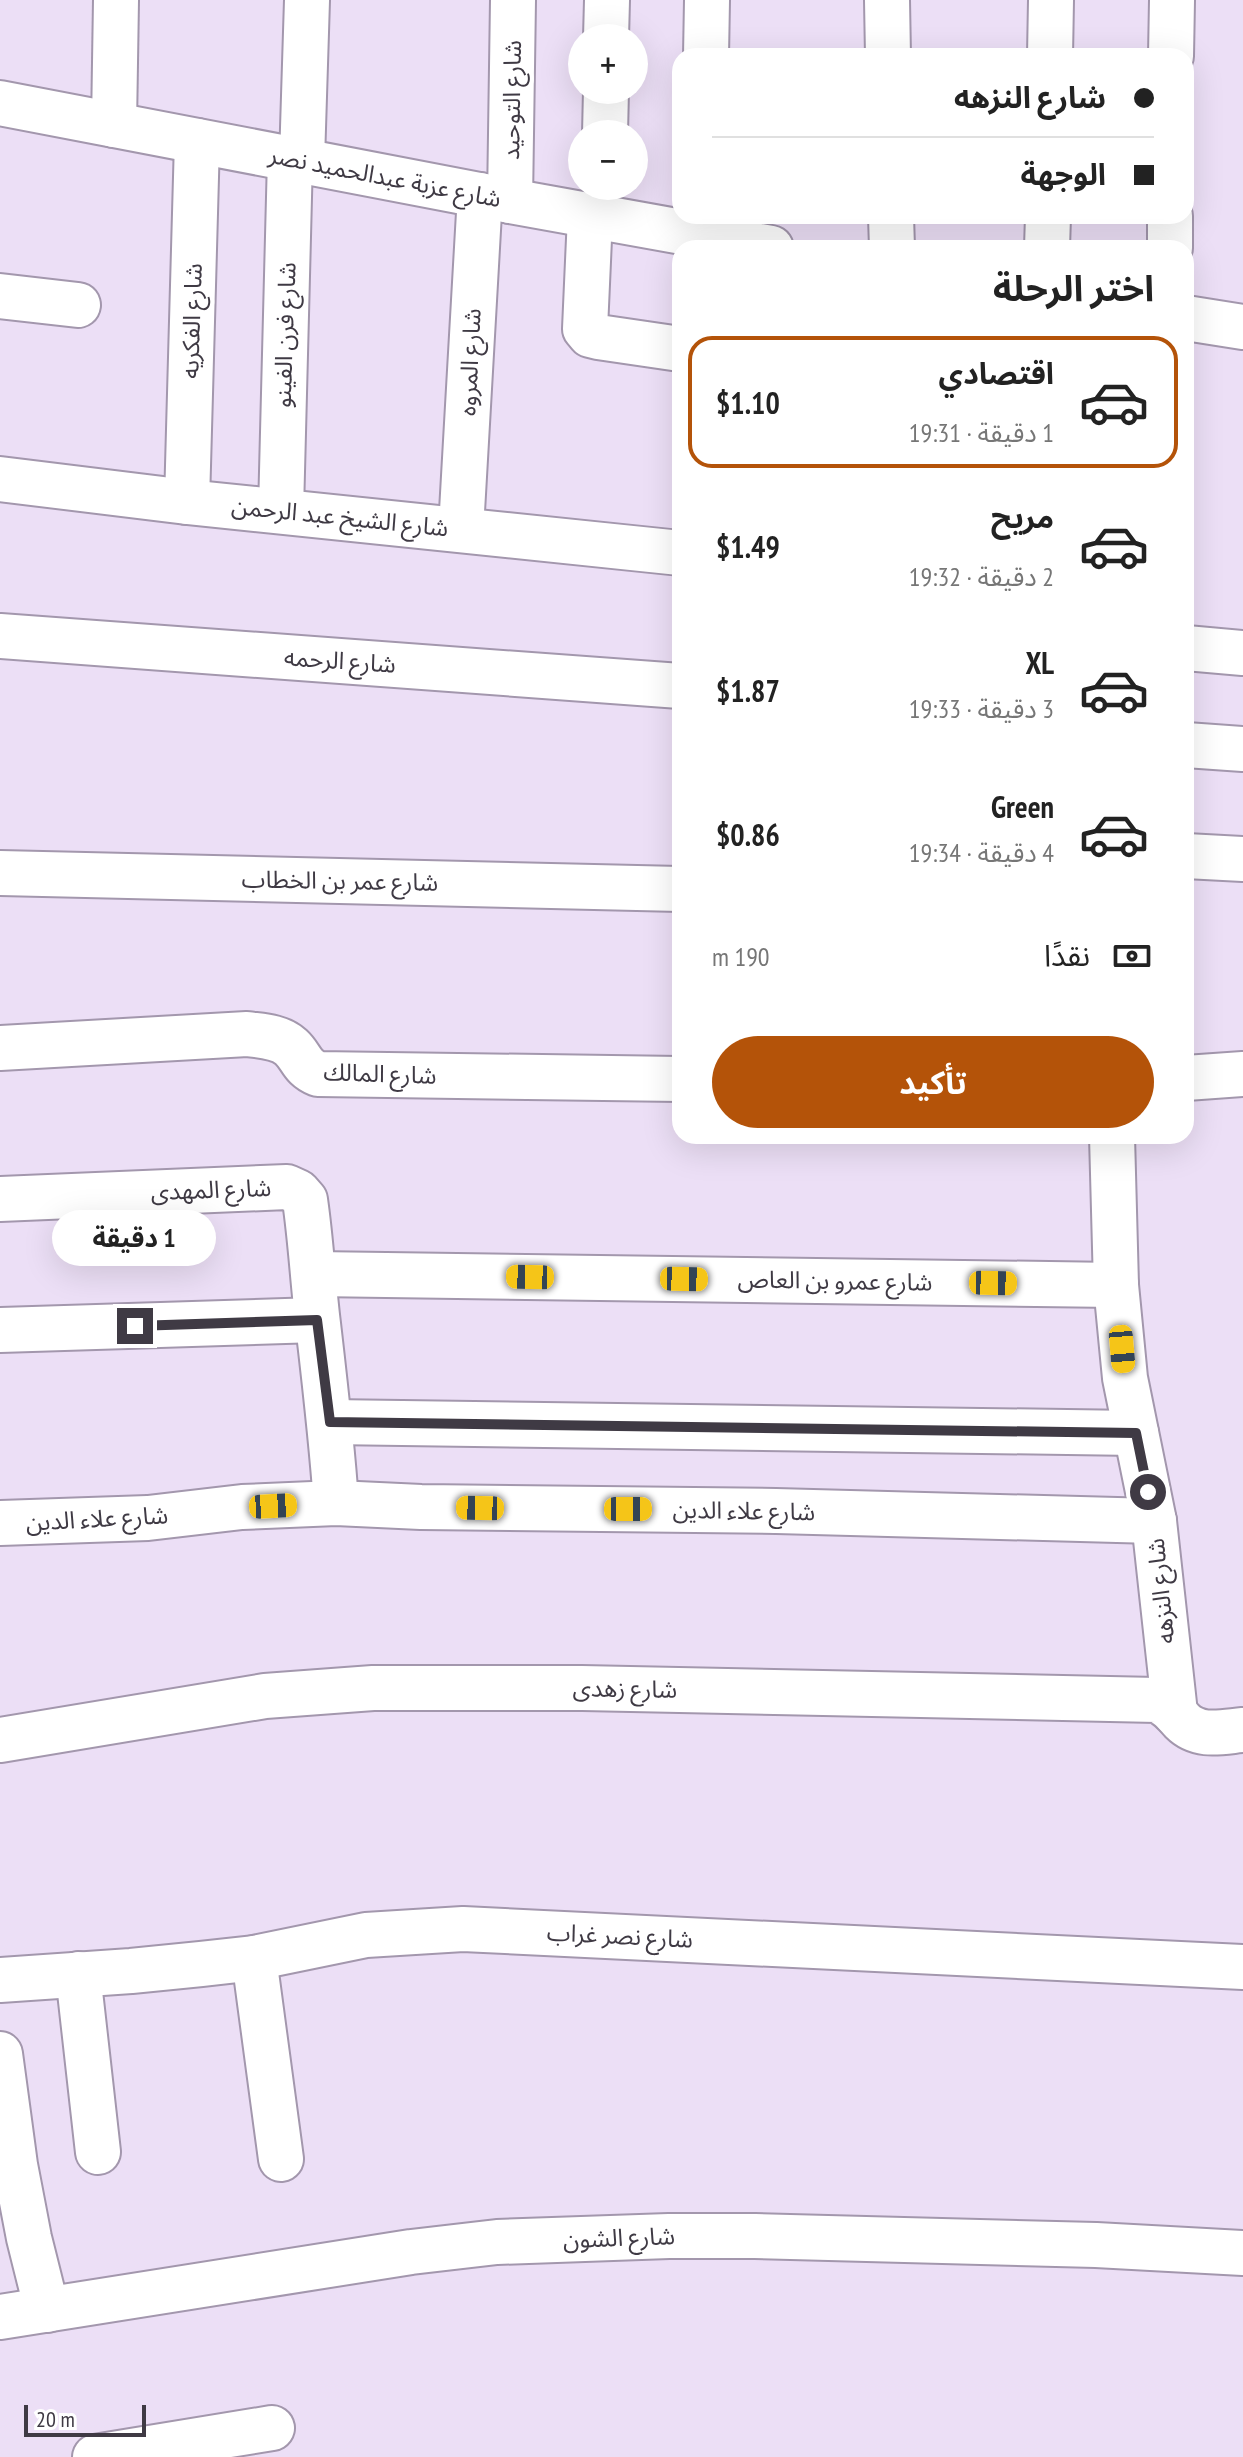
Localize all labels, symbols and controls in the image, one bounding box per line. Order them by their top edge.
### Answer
map controls [568,24,648,200]
button: + [568,24,648,104]
street label: شارع التوحيد [495,40,530,160]
text: شارع النزهه [954,77,1106,116]
button: − [568,120,648,200]
street label: شارع عزبة عبدالحميد نصر [265,139,504,216]
text: الوجهة [1021,154,1106,193]
street label: شارع فرن الفينو [266,262,305,409]
street label: شارع الفكريه [174,263,211,379]
text: اختر الرحلة [993,264,1154,311]
street label: شارع المروه [451,307,490,417]
text: اقتصادي [939,353,1054,392]
icon: car [1078,366,1150,438]
text: $1.10 [716,383,780,422]
text: 1 دقيقة · 19:31 [909,416,1054,449]
street label: شارع الشيخ عبد الرحمن [230,490,450,545]
text: مريح [991,497,1054,536]
icon: car [1078,510,1150,582]
text: $1.49 [716,527,780,566]
text: 2 دقيقة · 19:32 [909,560,1054,593]
street label: شارع الرحمه [283,641,397,682]
text: XL [1025,643,1054,682]
icon: car [1078,654,1150,726]
text: $1.87 [716,671,780,710]
text: 3 دقيقة · 19:33 [909,692,1054,725]
text: Green [991,787,1054,826]
icon: car [1078,798,1150,870]
text: $0.86 [716,815,780,854]
text: 4 دقيقة · 19:34 [909,836,1054,869]
street label: شارع عمر بن الخطاب [241,863,439,900]
icon: cash [1110,934,1154,978]
text: نقدًا [1044,935,1090,974]
text: 190 m [712,940,770,973]
button: تأكيد [712,1036,1154,1128]
street label: شارع المالك [323,1056,437,1093]
street label: شارع المهدى [150,1172,272,1209]
callout: 1 دقيقة [53,1210,217,1266]
text: 1 دقيقة [92,1221,176,1254]
street label: شارع عمرو بن العاص [737,1263,933,1300]
car [506,1265,554,1289]
car [660,1267,708,1291]
car [969,1271,1017,1295]
route end [117,1308,153,1344]
car [1108,1324,1136,1374]
route start [1130,1474,1166,1510]
car [248,1493,298,1519]
street label: شارع علاء الدين [672,1494,816,1529]
car [456,1496,504,1520]
car [604,1497,652,1521]
street label: شارع علاء الدين [25,1499,169,1540]
street label: شارع النزهه [1140,1536,1183,1645]
street label: شارع زهدى [572,1672,678,1707]
street label: شارع نصر غراب [546,1916,694,1957]
street label: شارع الشون [562,2220,676,2257]
scale bar [24,2401,146,2437]
text: 20 m [36,2405,75,2433]

